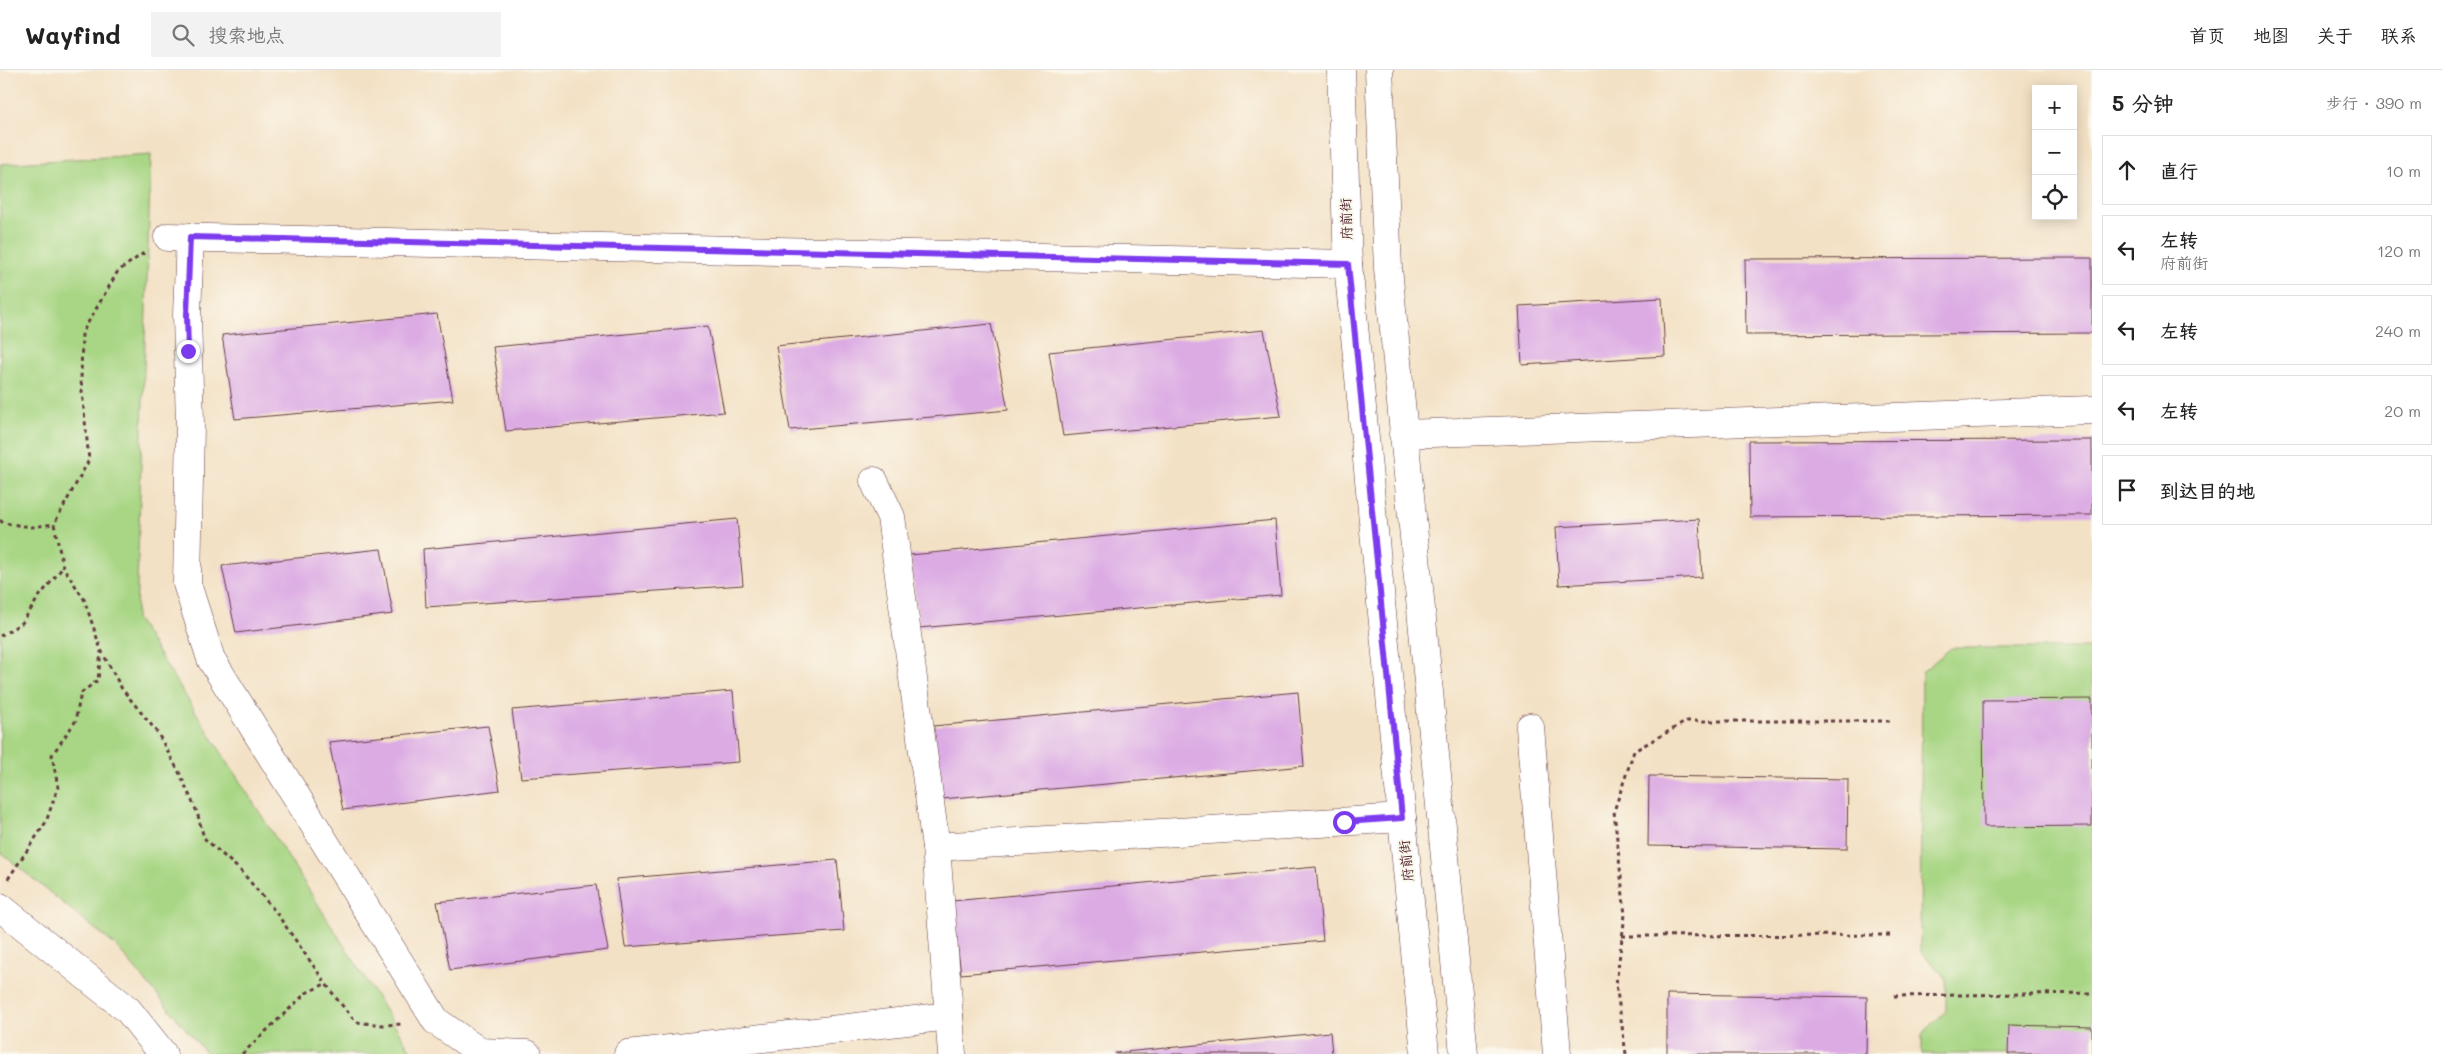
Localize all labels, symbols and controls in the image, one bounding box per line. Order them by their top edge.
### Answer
search box [151,12,501,57]
text: Wayfind [25,19,121,50]
icon: search [169,21,197,49]
text: 搜索地点 [209,22,285,47]
text: 首页 [2189,23,2225,47]
text: 地图 [2253,23,2289,47]
text: 关于 [2317,23,2353,47]
text: 联系 [2381,23,2417,47]
map controls [2032,85,2077,220]
button: + [2032,85,2077,130]
text: 5 分钟 [2112,89,2174,116]
text: 步行 · 390 m [2326,92,2422,113]
button: − [2032,130,2077,175]
icon: ahead [2113,156,2141,184]
text: 直行 [2160,158,2198,183]
text: 10 m [2386,160,2421,181]
button: locate [2032,175,2077,220]
street label: 府前街 [1335,198,1356,240]
text: 左转 [2160,227,2198,252]
icon: left [2113,236,2141,264]
text: 120 m [2377,240,2421,261]
text: 府前街 [2160,252,2208,273]
icon: left [2113,316,2141,344]
text: 左转 [2160,318,2198,343]
text: 240 m [2375,320,2421,341]
route end [177,340,200,363]
icon: left [2113,396,2141,424]
text: 左转 [2160,398,2198,423]
text: 20 m [2384,400,2421,421]
icon: arrive [2113,476,2141,504]
text: 到达目的地 [2160,478,2255,503]
route start [1333,811,1356,834]
street label: 府前街 [1394,839,1417,883]

